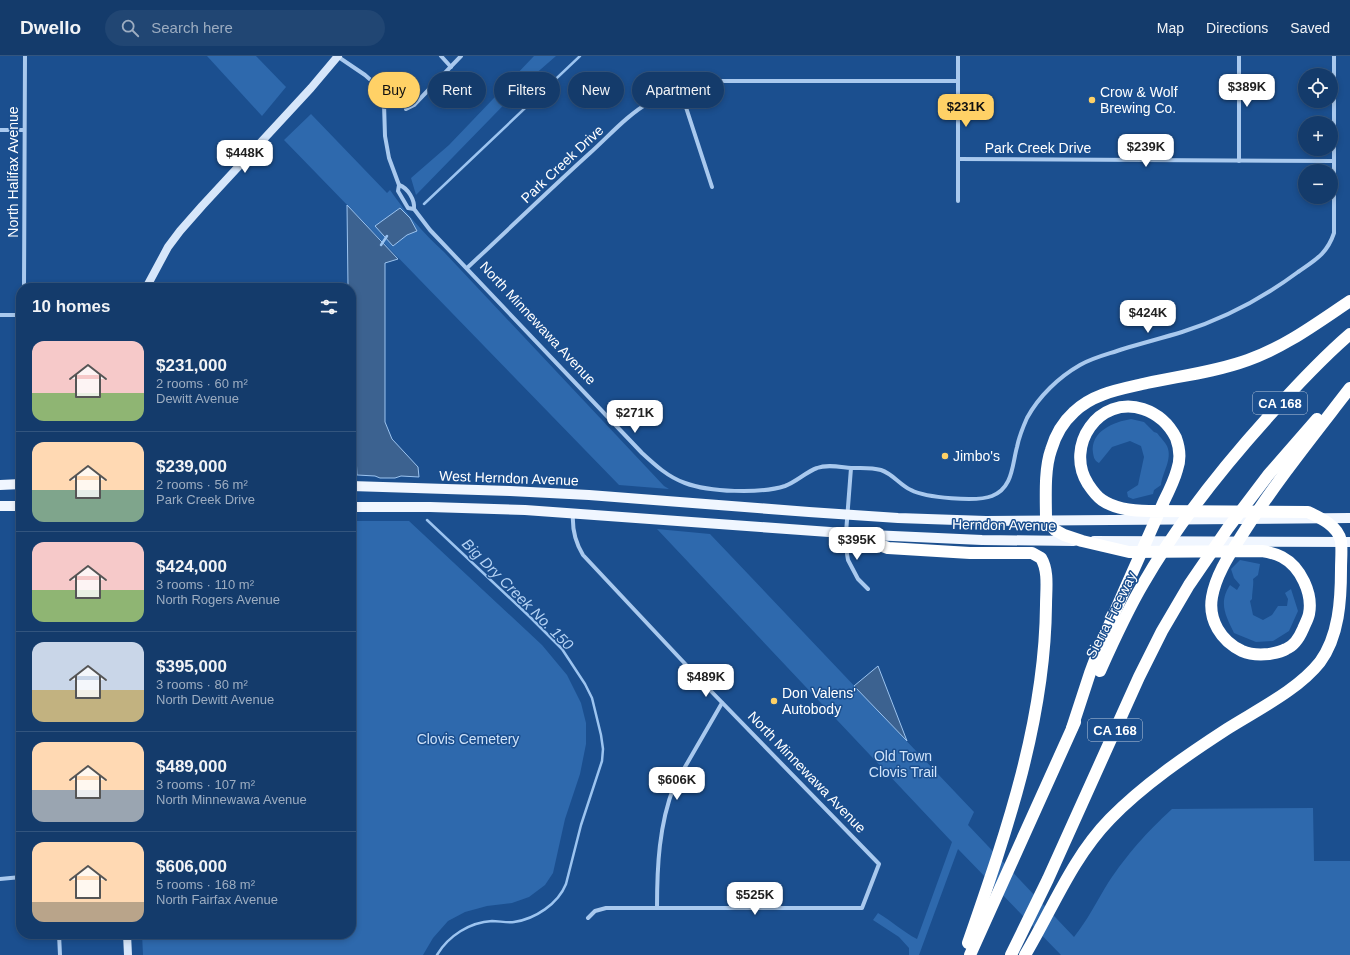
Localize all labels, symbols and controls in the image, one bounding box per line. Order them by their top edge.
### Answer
search box [105,10,385,46]
text: Dwello [20,17,81,38]
icon: search [119,17,141,39]
text: Search here [151,19,233,36]
text: Map [1157,20,1184,36]
text: Directions [1206,20,1268,36]
text: Saved [1290,20,1330,36]
map controls [1298,68,1338,204]
button: locate [1298,68,1338,108]
chip: Buy [368,72,420,108]
chip: Rent [428,72,486,108]
chip: Filters [494,72,560,108]
chip: New [568,72,624,108]
chip: Apartment [632,72,724,108]
pin: $389K [1219,74,1275,108]
text: $389K [1228,79,1266,94]
place label: Crow & Wolf Brewing Co. [1100,84,1178,116]
pin: $231K [938,94,994,128]
marker: Crow & Wolf Brewing Co. [1087,95,1097,105]
text: $231K [947,99,985,114]
street label: North Halifax Avenue [5,106,21,238]
button: + [1298,116,1338,156]
street label: Park Creek Drive [518,122,607,206]
pin: $239K [1118,134,1174,168]
text: $239K [1127,139,1165,154]
pin: $448K [217,140,273,174]
street label: Park Creek Drive [985,140,1091,156]
text: $448K [226,145,264,160]
button: − [1298,164,1338,204]
street label: North Minnewawa Avenue [477,258,599,388]
icon: filters [318,296,340,318]
text: 10 homes [32,297,110,316]
pin: $424K [1120,300,1176,334]
text: $424K [1129,305,1167,320]
text: $231,000 [156,356,227,375]
icon: home [64,357,112,405]
text: 2 rooms · 60 m² [156,376,248,391]
text: Dewitt Avenue [156,391,239,406]
road number: CA 168 [1253,392,1307,414]
pin: $271K [607,400,663,434]
text: $271K [616,405,654,420]
place label: Jimbo's [953,448,1000,464]
marker: Jimbo's [940,451,950,461]
text: $239,000 [156,457,227,476]
icon: home [64,458,112,506]
street label: West Herndon Avenue [439,468,579,488]
text: 2 rooms · 56 m² [156,477,248,492]
text: Park Creek Drive [156,492,255,507]
street label: Herndon Avenue [952,516,1056,534]
pin: $395K [829,527,885,561]
text: $395K [838,532,876,547]
water label: Big Dry Creek No. 150 [459,535,578,654]
text: $424,000 [156,557,227,576]
icon: home [64,558,112,606]
street label: Sierra Freeway [1082,569,1140,661]
text: 3 rooms · 110 m² [156,577,254,592]
text: North Rogers Avenue [156,592,280,607]
text: $395,000 [156,657,227,676]
icon: home [64,658,112,706]
pin: $489K [678,664,734,698]
text: $489K [687,669,725,684]
text: 3 rooms · 80 m² [156,677,248,692]
place label: Don Valens' Autobody [782,685,856,717]
text: North Dewitt Avenue [156,692,274,707]
marker: Don Valens' Autobody [769,696,779,706]
street label: North Minnewawa Avenue [745,708,869,836]
road number: CA 168 [1088,719,1142,741]
park label: Clovis Cemetery [417,731,519,747]
park label: Old Town Clovis Trail [869,748,937,780]
text: $489,000 [156,757,227,776]
icon: home [64,758,112,806]
pin: $606K [649,767,705,801]
text: $606K [658,772,696,787]
text: 3 rooms · 107 m² [156,777,255,792]
text: North Minnewawa Avenue [156,792,307,807]
text: $606,000 [156,857,227,876]
icon: home [64,858,112,906]
text: 5 rooms · 168 m² [156,877,255,892]
pin: $525K [727,882,783,916]
text: $525K [736,887,774,902]
text: North Fairfax Avenue [156,892,278,907]

